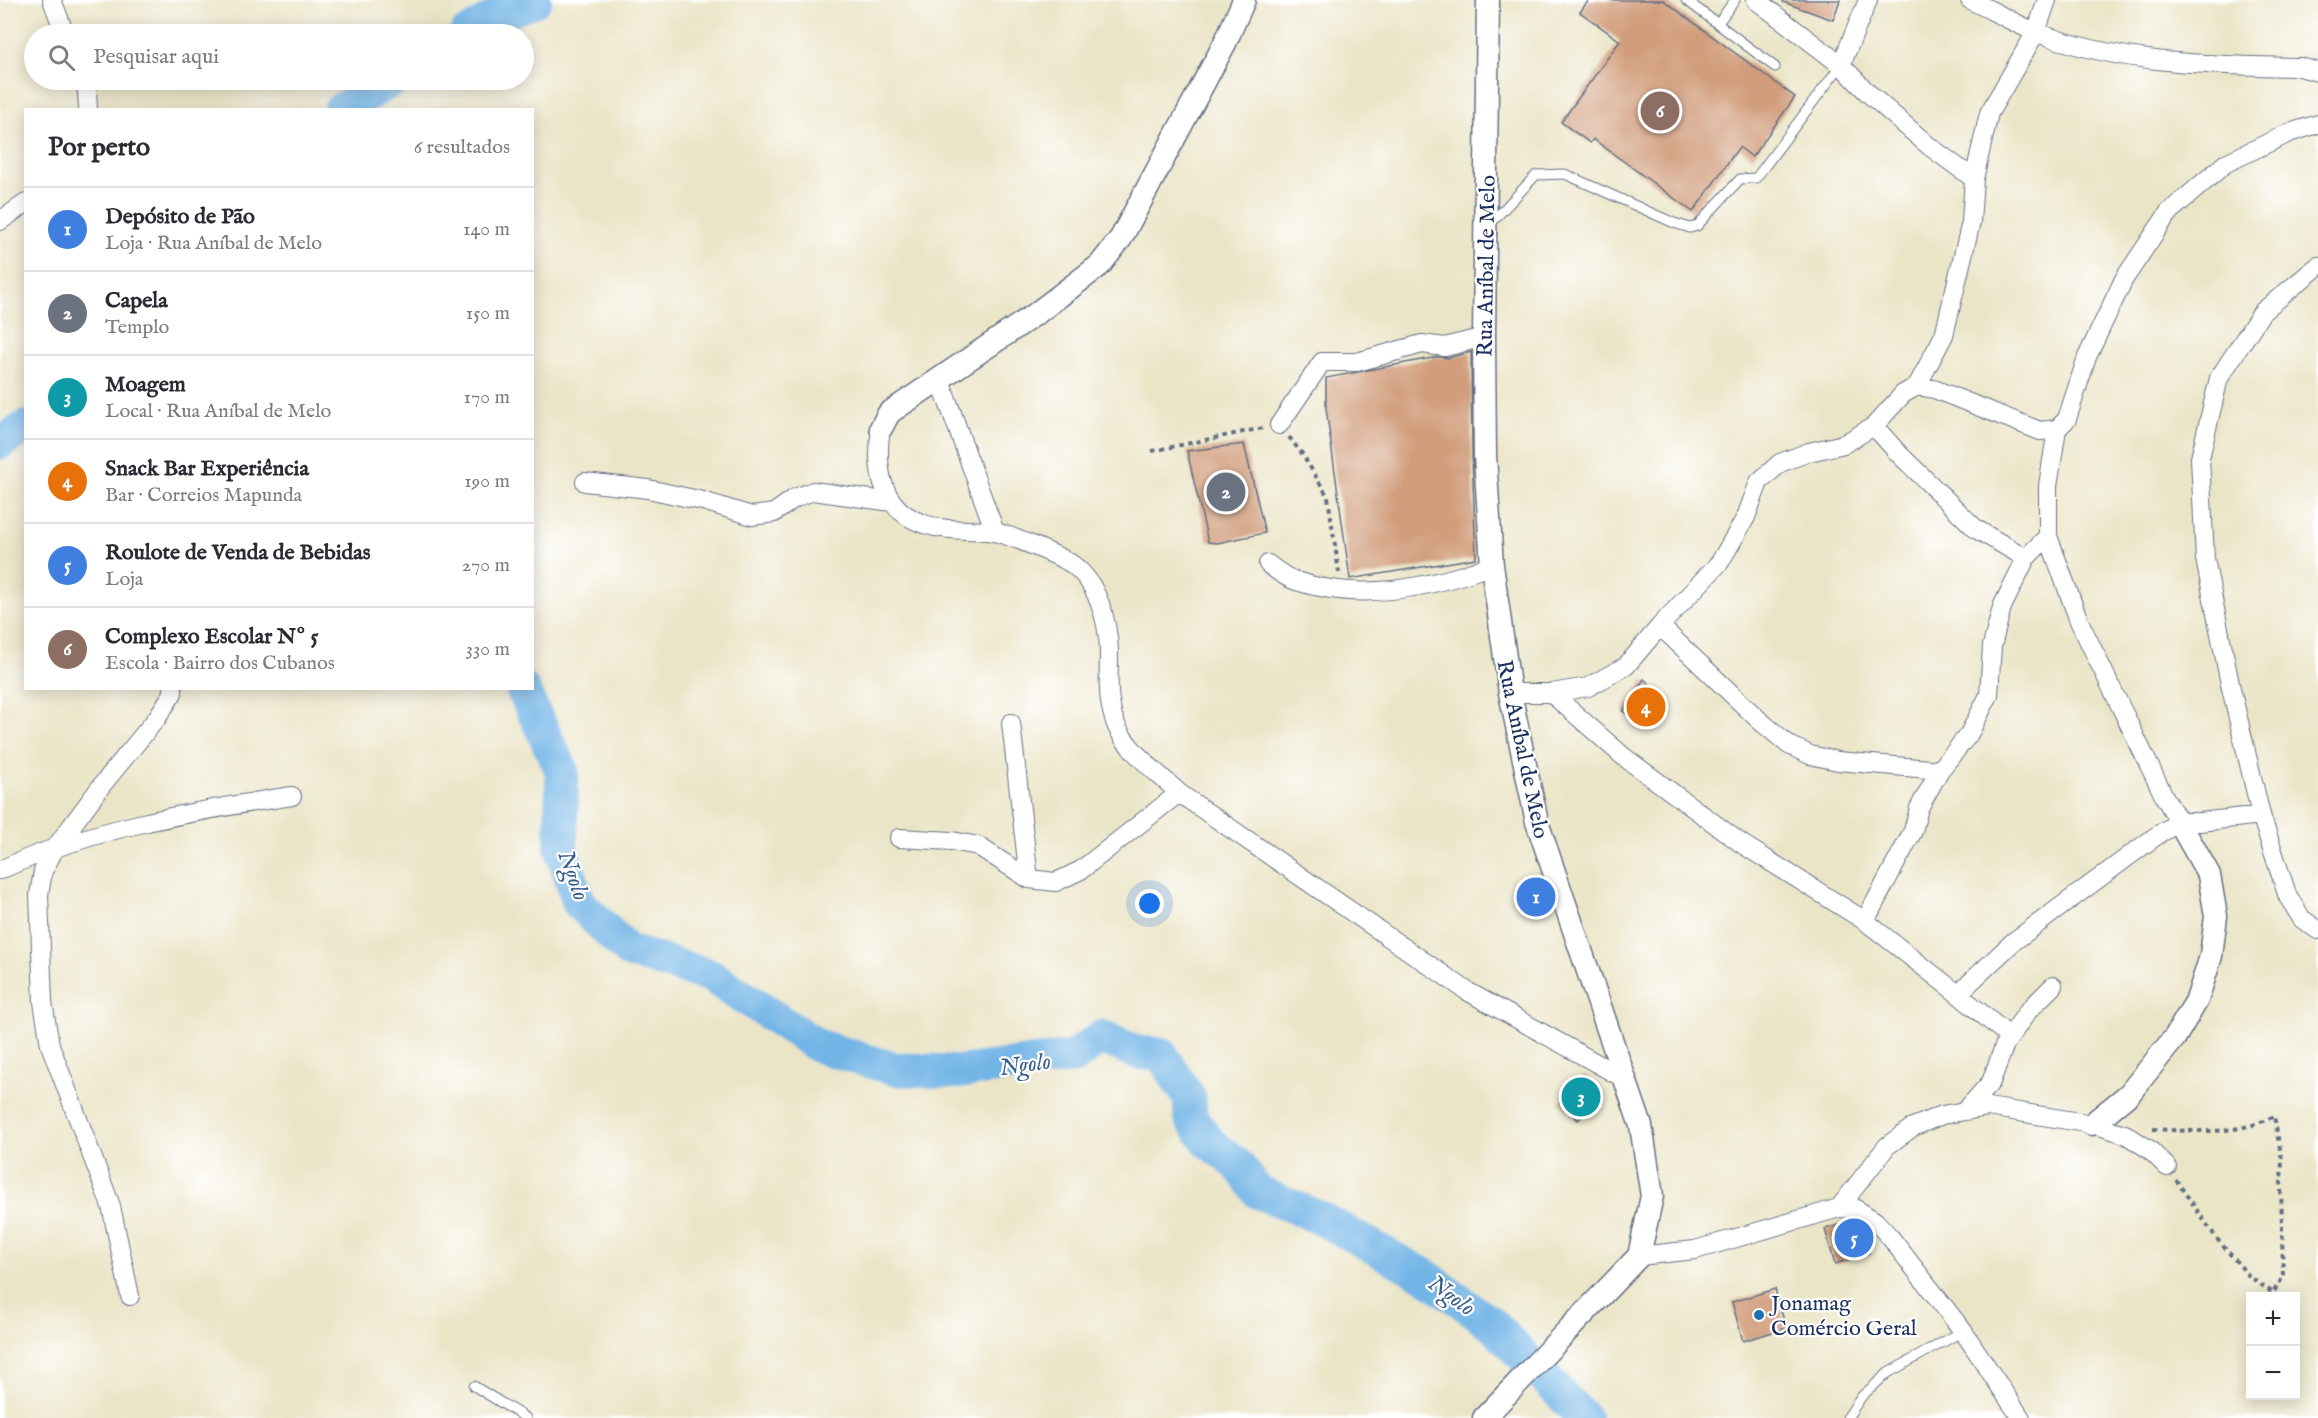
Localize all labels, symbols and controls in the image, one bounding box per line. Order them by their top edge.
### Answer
search box [24,24,534,90]
icon: search [45,41,78,74]
text: Pesquisar aqui [93,43,219,71]
pin: 6 [1640,88,1680,134]
text: Por perto [48,131,150,164]
text: 6 resultados [414,135,510,160]
street label: Rua Aníbal de Melo [1471,175,1503,357]
text: Depósito de Pão [105,203,255,231]
text: 1 [64,217,71,242]
text: 140 m [463,217,510,242]
text: Loja · Rua Aníbal de Melo [105,231,322,256]
text: Capela [105,287,168,315]
text: 2 [63,301,72,326]
text: 150 m [466,301,510,326]
text: Templo [105,315,169,340]
text: Moagem [105,371,186,399]
text: 3 [64,385,71,410]
text: 170 m [464,385,510,410]
text: Local · Rua Aníbal de Melo [105,399,331,424]
text: Snack Bar Experiência [105,455,309,483]
text: 4 [63,469,72,494]
text: 190 m [464,469,510,494]
pin: 2 [1206,470,1246,514]
text: Bar · Correios Mapunda [105,483,302,508]
text: Roulote de Venda de Bebidas [105,539,370,567]
text: 5 [64,553,71,578]
text: 270 m [462,553,510,578]
text: Loja [105,567,144,592]
text: Complexo Escolar Nº 5 [105,623,318,651]
text: 6 [63,637,72,662]
text: 330 m [465,637,510,662]
text: Escola · Bairro dos Cubanos [105,651,335,676]
street label: Rua Aníbal de Melo [1489,658,1555,841]
pin: 4 [1626,684,1666,730]
water label: Ngolo [549,846,596,905]
pin: 1 [1516,874,1556,920]
your location [1135,889,1164,918]
water label: Ngolo [998,1047,1053,1084]
pin: 3 [1562,1074,1600,1120]
pin: 5 [1834,1216,1874,1260]
water label: Ngolo [1421,1269,1481,1324]
place label: Jonamag Comércio Geral [1768,1290,1917,1343]
map controls [2246,1292,2300,1400]
button: + [2246,1292,2300,1346]
marker: Jonamag Comércio Geral [1752,1308,1766,1322]
button: − [2246,1346,2300,1400]

